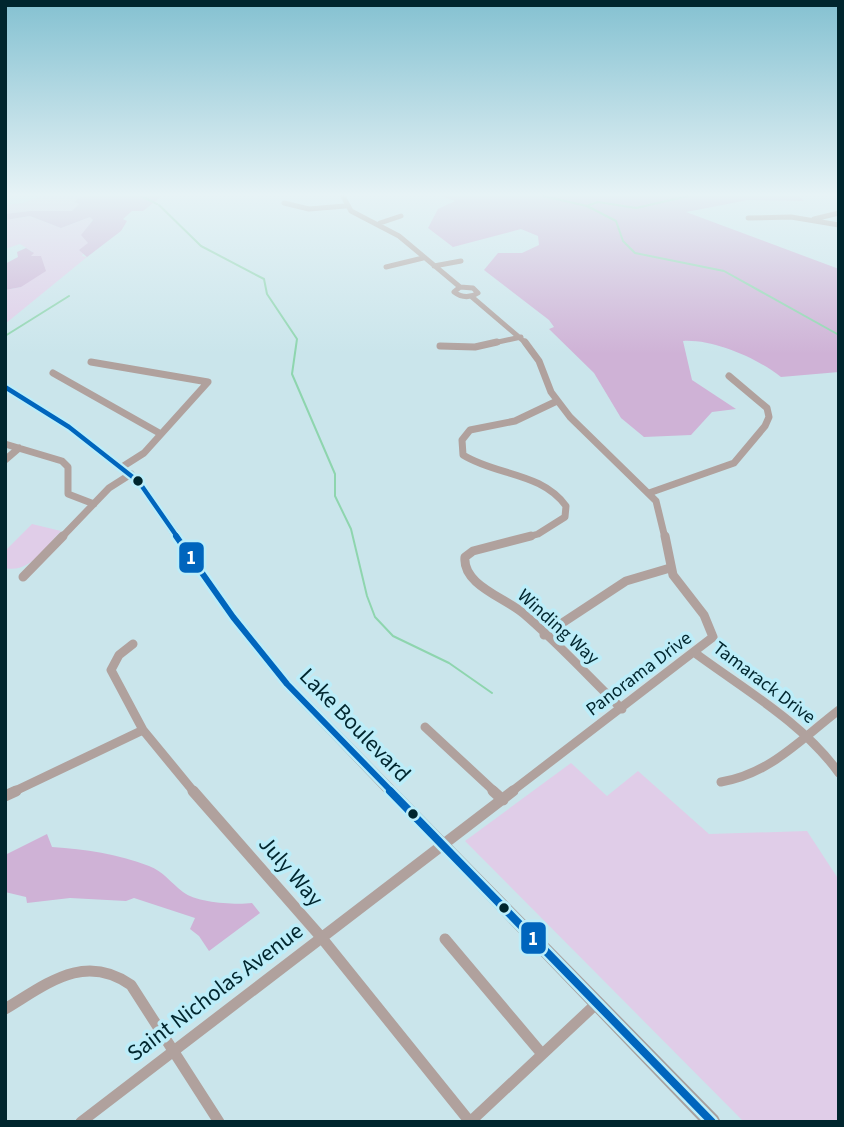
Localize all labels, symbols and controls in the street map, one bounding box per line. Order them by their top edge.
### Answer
unlabelled marker [131,474,145,488]
line badge: 1 [178,541,205,574]
text: 1 [186,545,196,572]
street label: Winding Way [511,583,605,671]
street label: Panorama Drive [580,625,698,723]
street label: Tamarack Drive [707,635,821,731]
street label: Lake Boulevard [292,660,418,790]
unlabelled marker [406,807,420,821]
street label: July Way [251,828,331,914]
unlabelled marker [497,901,511,915]
street label: Saint Nicholas Avenue [120,915,310,1069]
line badge: 1 [520,921,547,955]
text: 1 [528,926,538,953]

